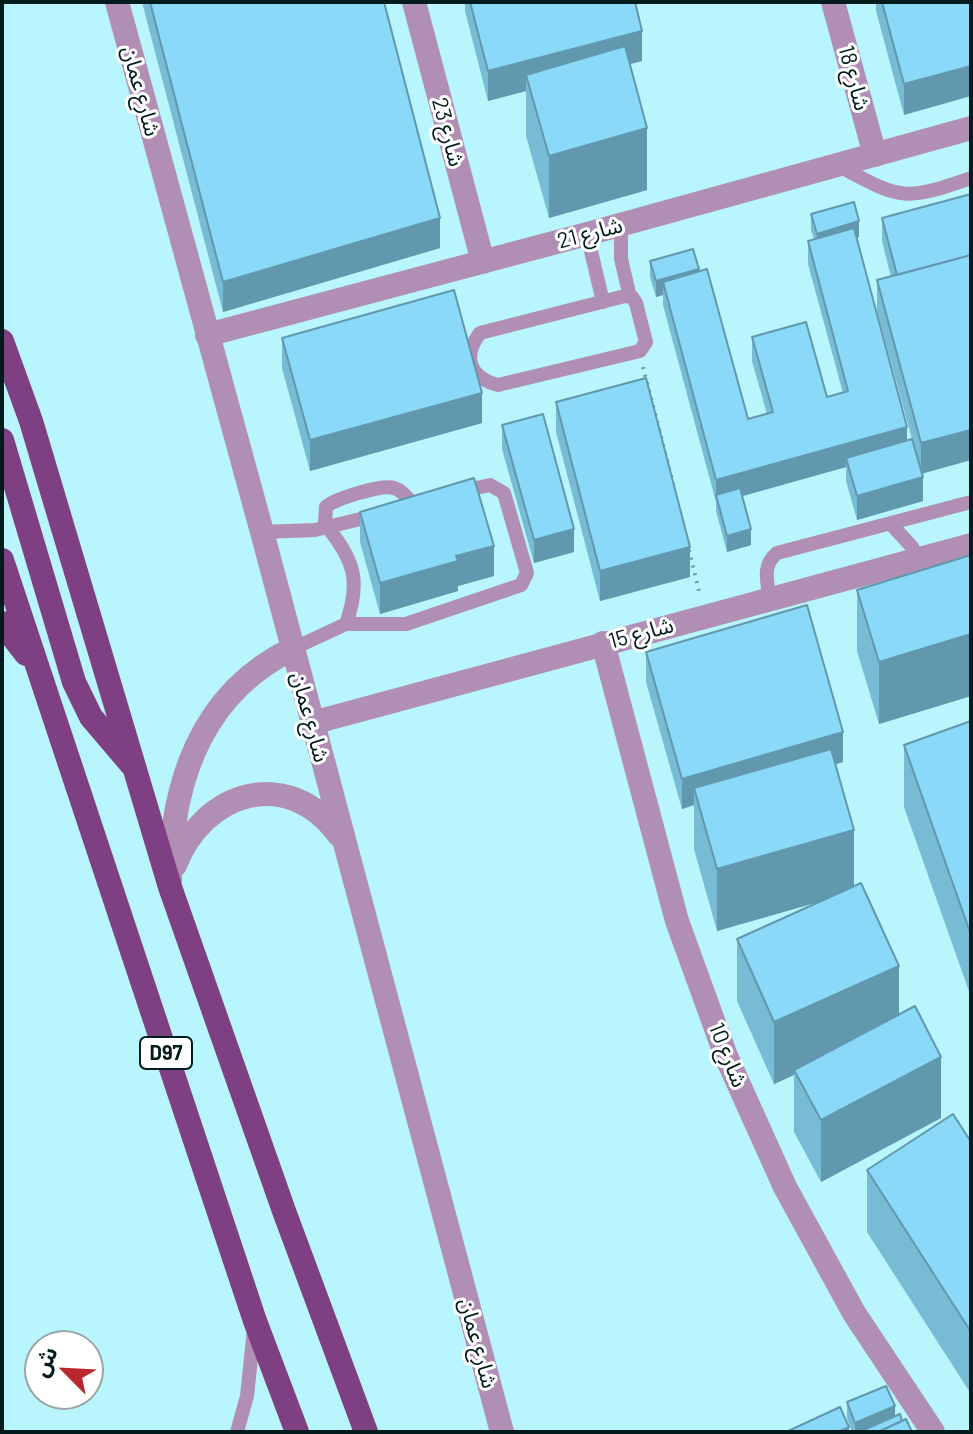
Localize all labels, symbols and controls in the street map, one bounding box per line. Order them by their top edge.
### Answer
street label: شارع 18 [833,42,875,114]
street label: شارع عمان [116,43,166,139]
street label: شارع 23 [426,95,470,169]
street label: شارع 21 [554,212,626,254]
street label: شارع 15 [606,612,676,654]
street label: شارع عمان [285,669,335,765]
street label: شارع 10 [703,1019,753,1091]
road number: D97 [140,1037,192,1069]
street label: شارع عمان [453,1295,503,1391]
north arrow [24,1330,104,1410]
text: ش [26,1342,62,1380]

